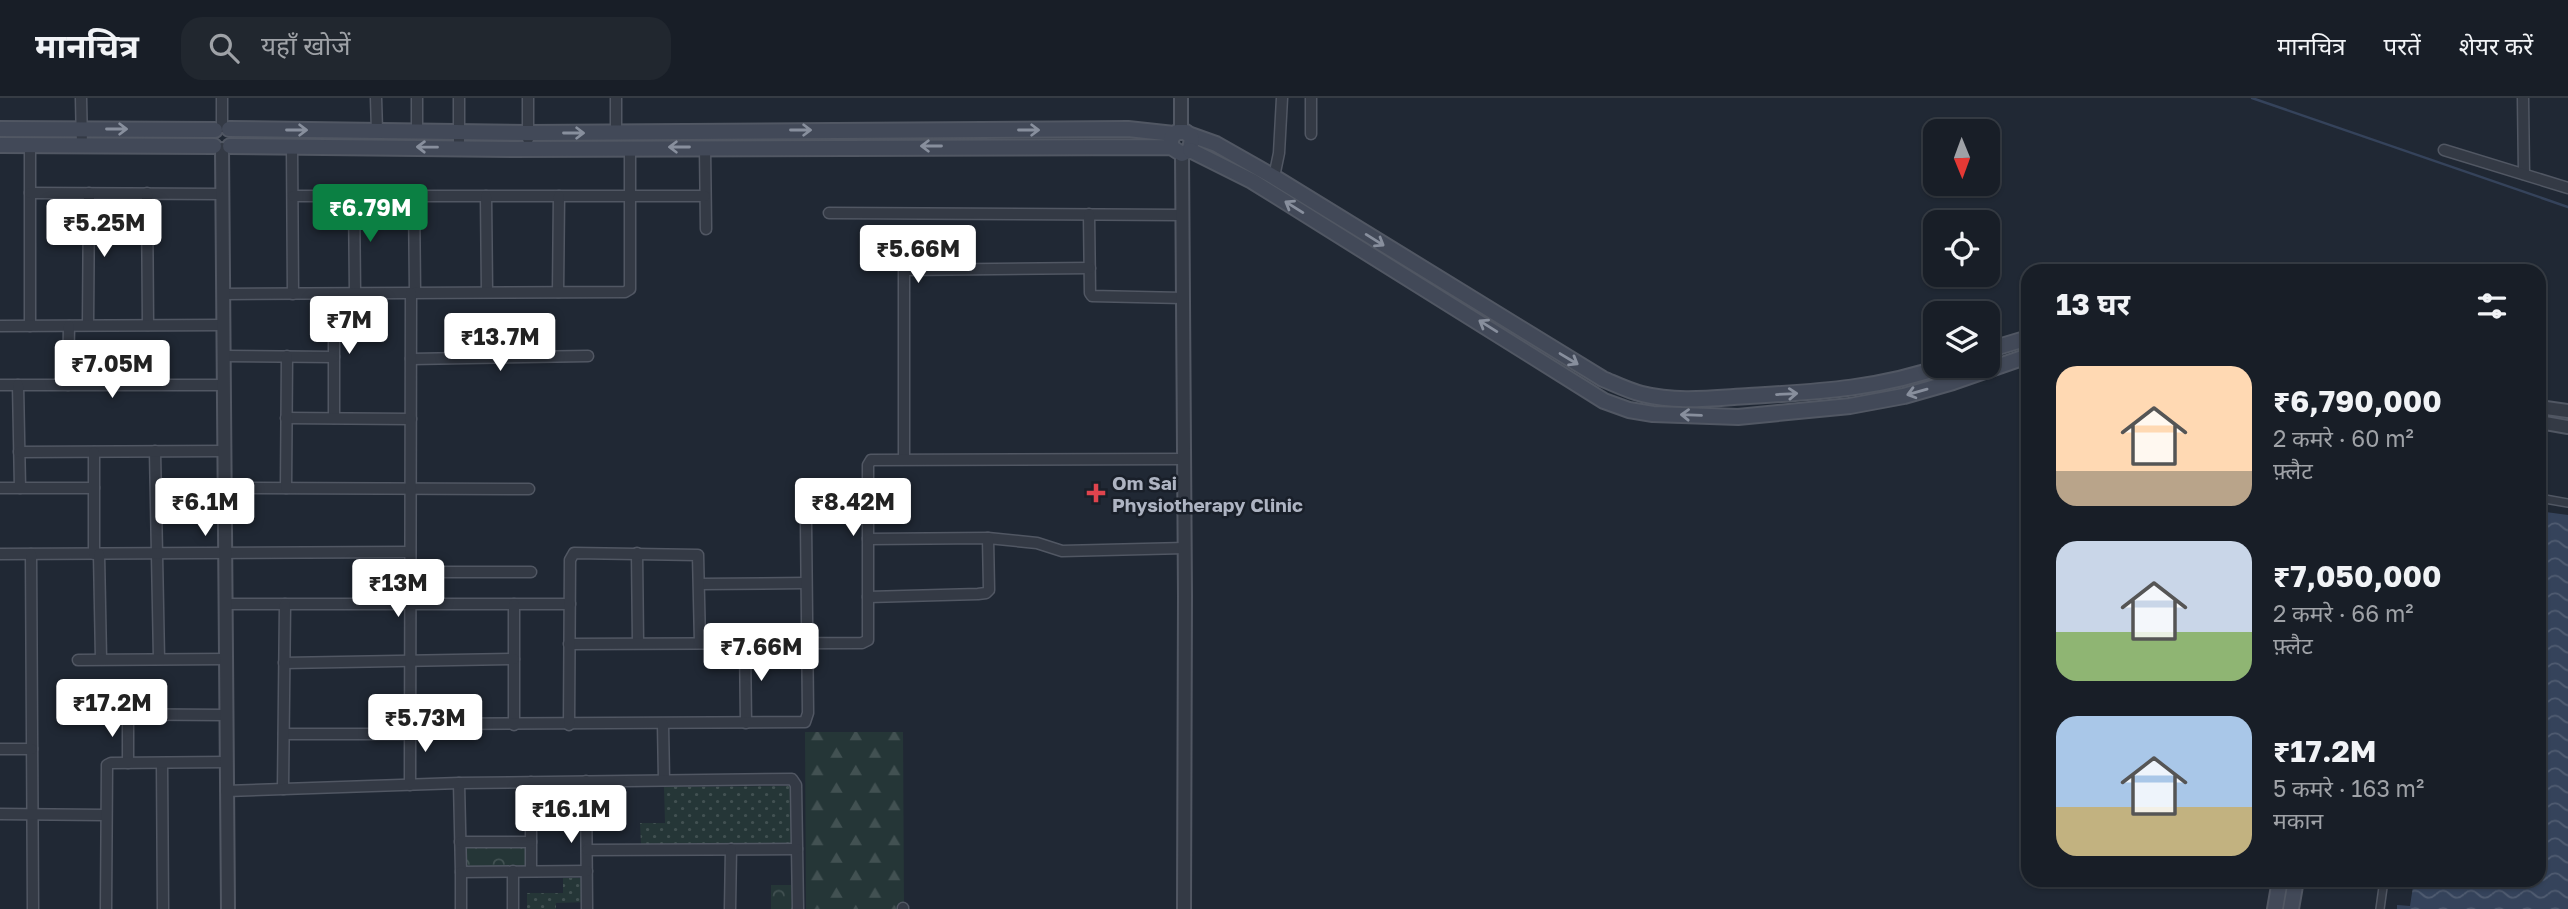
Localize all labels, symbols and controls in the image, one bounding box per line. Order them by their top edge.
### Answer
search box [181,17,671,80]
text: मानचित्र [35,26,139,65]
icon: search [205,29,243,67]
text: यहाँ खोजें [261,30,350,61]
text: मानचित्र [2277,31,2346,60]
text: परतें [2384,31,2421,60]
text: शेयर करें [2459,31,2533,60]
north arrow [1923,119,2000,196]
map controls [1923,119,2000,378]
one-way arrow [105,122,128,136]
one-way arrow [285,123,308,137]
one-way arrow [789,123,812,137]
one-way arrow [1017,123,1040,137]
one-way arrow [562,126,585,140]
one-way arrow [920,139,943,153]
one-way arrow [668,140,691,154]
one-way arrow [416,141,439,154]
pin: ₹6.79M [313,184,427,244]
text: ₹6.79M [329,193,411,221]
one-way arrow [1285,199,1305,213]
pin: ₹5.25M [47,200,161,259]
text: ₹5.25M [62,208,146,236]
button: locate [1923,210,2000,287]
pin: ₹5.66M [861,226,975,285]
one-way arrow [1365,233,1385,247]
text: ₹5.66M [876,234,960,262]
text: 13 घर [2056,286,2130,322]
icon: filters [2473,287,2511,325]
pin: ₹7M [315,296,383,356]
button: layers [1923,301,2000,378]
text: ₹7M [326,305,372,333]
pin: ₹13.7M [443,314,557,373]
one-way arrow [1478,319,1498,333]
text: ₹13.7M [460,322,540,350]
pin: ₹7.05M [55,341,169,400]
text: ₹7.05M [71,349,153,377]
one-way arrow [1559,351,1578,366]
text: ₹6,790,000 [2273,383,2442,419]
one-way arrow [1906,386,1929,399]
one-way arrow [1776,387,1799,400]
icon: home [2112,394,2196,478]
one-way arrow [1680,409,1703,422]
text: 2 कमरे · 60 m² [2273,424,2414,452]
text: फ़्लैट [2273,456,2313,484]
place label: Om Sai Physiotherapy Clinic [1112,471,1303,516]
pin: ₹6.1M [156,478,254,538]
pin: ₹8.42M [796,478,910,538]
marker: Om Sai Physiotherapy Clinic [1086,483,1106,503]
text: ₹6.1M [171,487,239,515]
text: ₹8.42M [811,487,895,515]
text: ₹7,050,000 [2273,558,2442,594]
pin: ₹13M [357,560,439,619]
text: ₹13M [368,568,428,596]
icon: home [2112,569,2196,653]
text: 2 कमरे · 66 m² [2273,599,2414,627]
pin: ₹7.66M [704,624,818,683]
text: फ़्लैट [2273,631,2313,659]
text: ₹7.66M [720,632,802,660]
pin: ₹17.2M [55,680,169,739]
text: ₹17.2M [72,688,152,716]
pin: ₹5.73M [368,694,482,754]
text: ₹5.73M [384,703,466,731]
text: ₹17.2M [2273,733,2377,769]
icon: home [2112,744,2196,828]
text: 5 कमरे · 163 m² [2273,774,2424,802]
pin: ₹16.1M [514,786,628,845]
text: ₹16.1M [531,794,611,822]
text: मकान [2273,806,2323,834]

